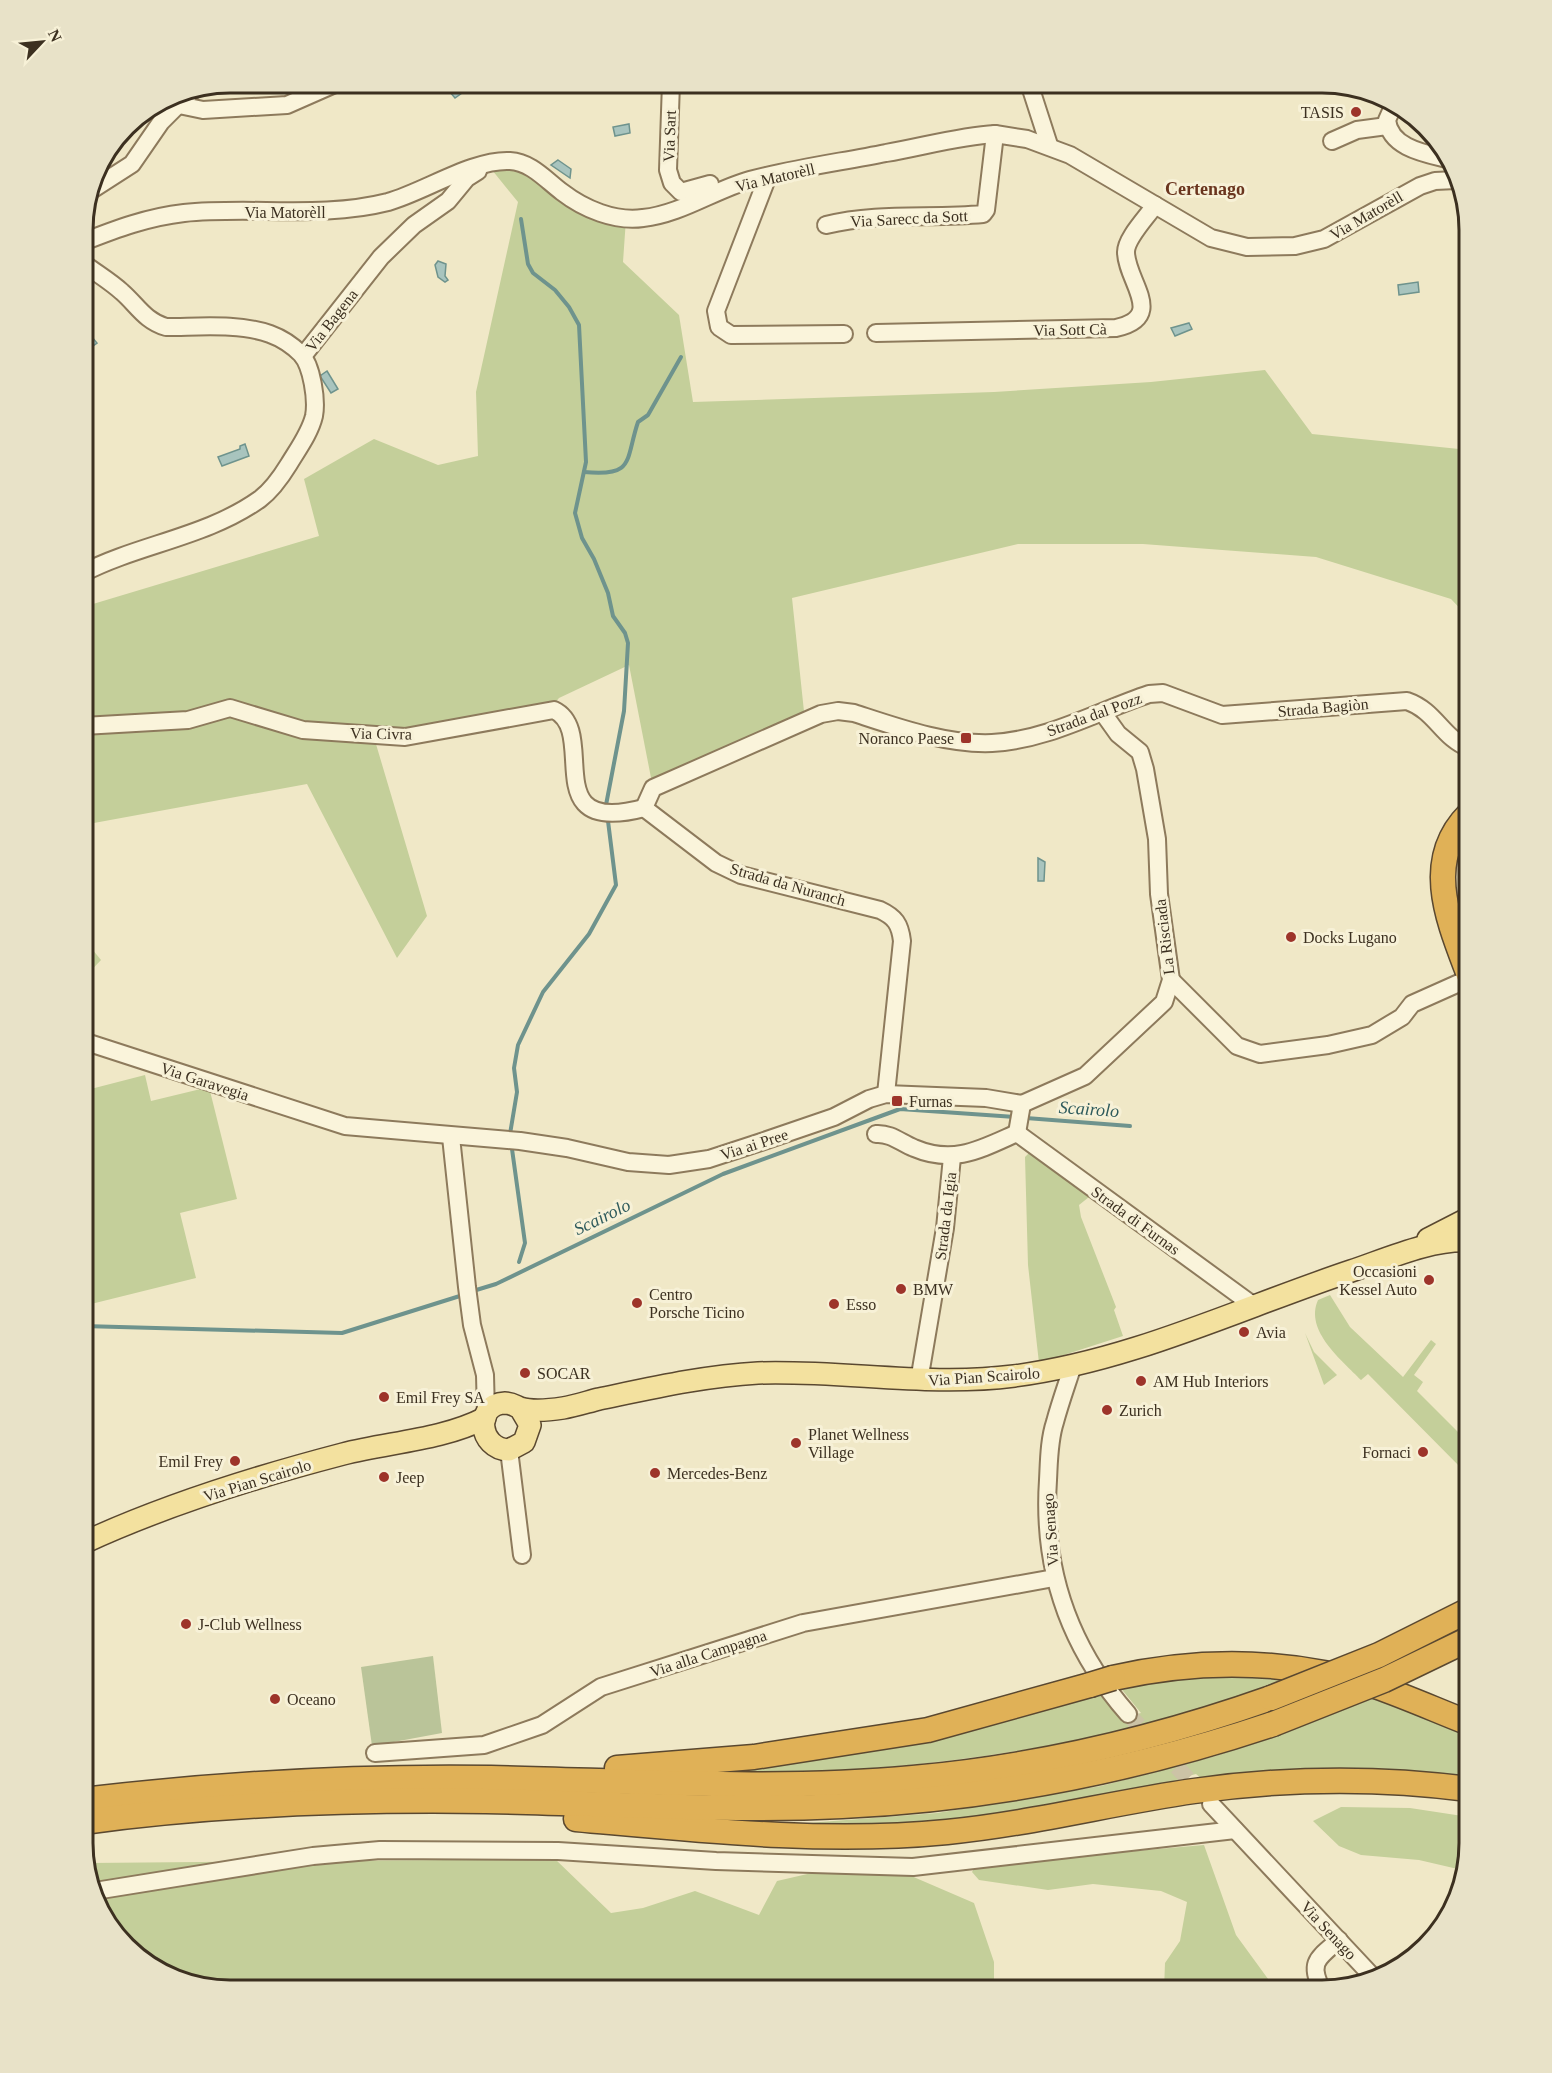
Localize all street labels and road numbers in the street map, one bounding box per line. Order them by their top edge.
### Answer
street label: Via Sart [660,109,679,162]
street label: Via Matorèll [734,160,817,195]
street label: Via Matorèll [1327,187,1406,243]
street label: Via Matorèll [244,204,326,221]
street label: Via Sarecc da Sott [850,207,969,230]
street label: Via Bagena [302,286,362,355]
street label: Via Sott Cà [1033,320,1107,339]
street label: Strada dal Pozz [1044,689,1144,739]
street label: Strada Bagiòn [1277,695,1369,721]
street label: Via Civra [350,724,412,743]
street label: Strada da Nuranch [728,860,847,909]
street label: La Risciada [1151,898,1178,976]
street label: Via Garavegia [158,1059,251,1105]
street label: Via ai Pree [718,1126,790,1163]
street label: Strada da Igia [932,1171,960,1261]
street label: Strada di Furnas [1088,1183,1183,1258]
street label: Via Pian Scairolo [928,1364,1040,1389]
street label: Via Pian Scairolo [201,1456,313,1505]
street label: Via Senago [1039,1493,1063,1567]
street label: Via alla Campagna [648,1627,769,1681]
street label: Via Senago [1297,1898,1360,1964]

